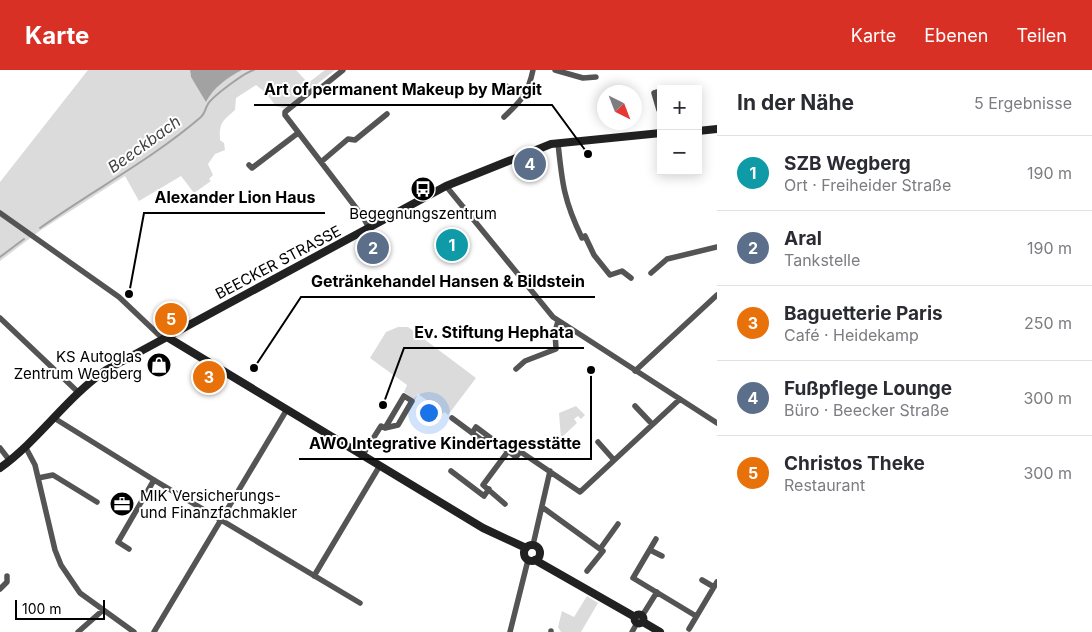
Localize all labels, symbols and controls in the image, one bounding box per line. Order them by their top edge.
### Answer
text: Karte [25,21,89,50]
text: Karte [851,25,896,46]
text: Ebenen [924,25,988,46]
text: Teilen [1016,25,1067,46]
callout: Art of permanent Makeup by Margit [254,74,552,105]
text: Art of permanent Makeup by Margit [264,79,542,99]
north arrow [597,85,642,130]
map controls [657,85,702,175]
button: + [657,85,702,130]
text: In der Nähe [737,90,854,115]
text: 5 Ergebnisse [974,93,1072,113]
water label: Beeckbach [104,111,184,177]
button: − [657,130,702,175]
pin: 4 [514,145,546,183]
text: SZB Wegberg [784,152,911,175]
text: 1 [750,163,756,183]
text: 190 m [1027,163,1072,183]
text: Ort · Freiheider Straße [784,175,951,195]
bus stop icon: Begegnungszentrum [410,176,436,202]
callout: Alexander Lion Haus [144,182,325,213]
text: Alexander Lion Haus [154,187,316,207]
place label: Begegnungszentrum [349,204,497,223]
street label: BEECKER STRASSE [212,221,344,303]
pin: 1 [436,226,468,264]
text: Aral [784,227,822,250]
pin: 2 [357,229,389,267]
text: 2 [748,238,758,258]
text: 190 m [1027,238,1072,258]
text: Tankstelle [784,250,860,270]
callout: Getränkehandel Hansen & Bildstein [301,266,595,297]
text: Getränkehandel Hansen & Bildstein [311,271,585,291]
pin: 5 [155,300,187,338]
text: Baguetterie Paris [784,302,943,325]
text: 3 [748,313,758,333]
text: 250 m [1024,313,1072,333]
callout: Ev. Stiftung Hephata [404,317,584,348]
text: Ev. Stiftung Hephata [414,322,574,342]
text: Café · Heidekamp [784,325,919,345]
place label: KS Autoglas Zentrum Wegberg [14,347,142,383]
shop icon: KS Autoglas Zentrum Wegberg [146,352,172,378]
pin: 3 [193,358,225,396]
text: Fußpflege Lounge [784,377,952,400]
text: 4 [748,388,758,408]
text: 300 m [1023,388,1072,408]
your location [416,400,442,426]
text: Büro · Beecker Straße [784,400,949,420]
callout: AWO Integrative Kindertagesstätte [299,428,591,459]
text: AWO Integrative Kindertagesstätte [309,433,581,453]
text: Christos Theke [784,452,925,475]
text: 5 [748,463,758,483]
text: 300 m [1023,463,1072,483]
text: Restaurant [784,475,865,495]
place label: MIK Versicherungs- und Finanzfachmakler [140,486,297,522]
office icon: MIK Versicherungs- und Finanzfachmakler [109,491,135,517]
scale bar [15,597,105,620]
text: 100 m [22,600,62,617]

